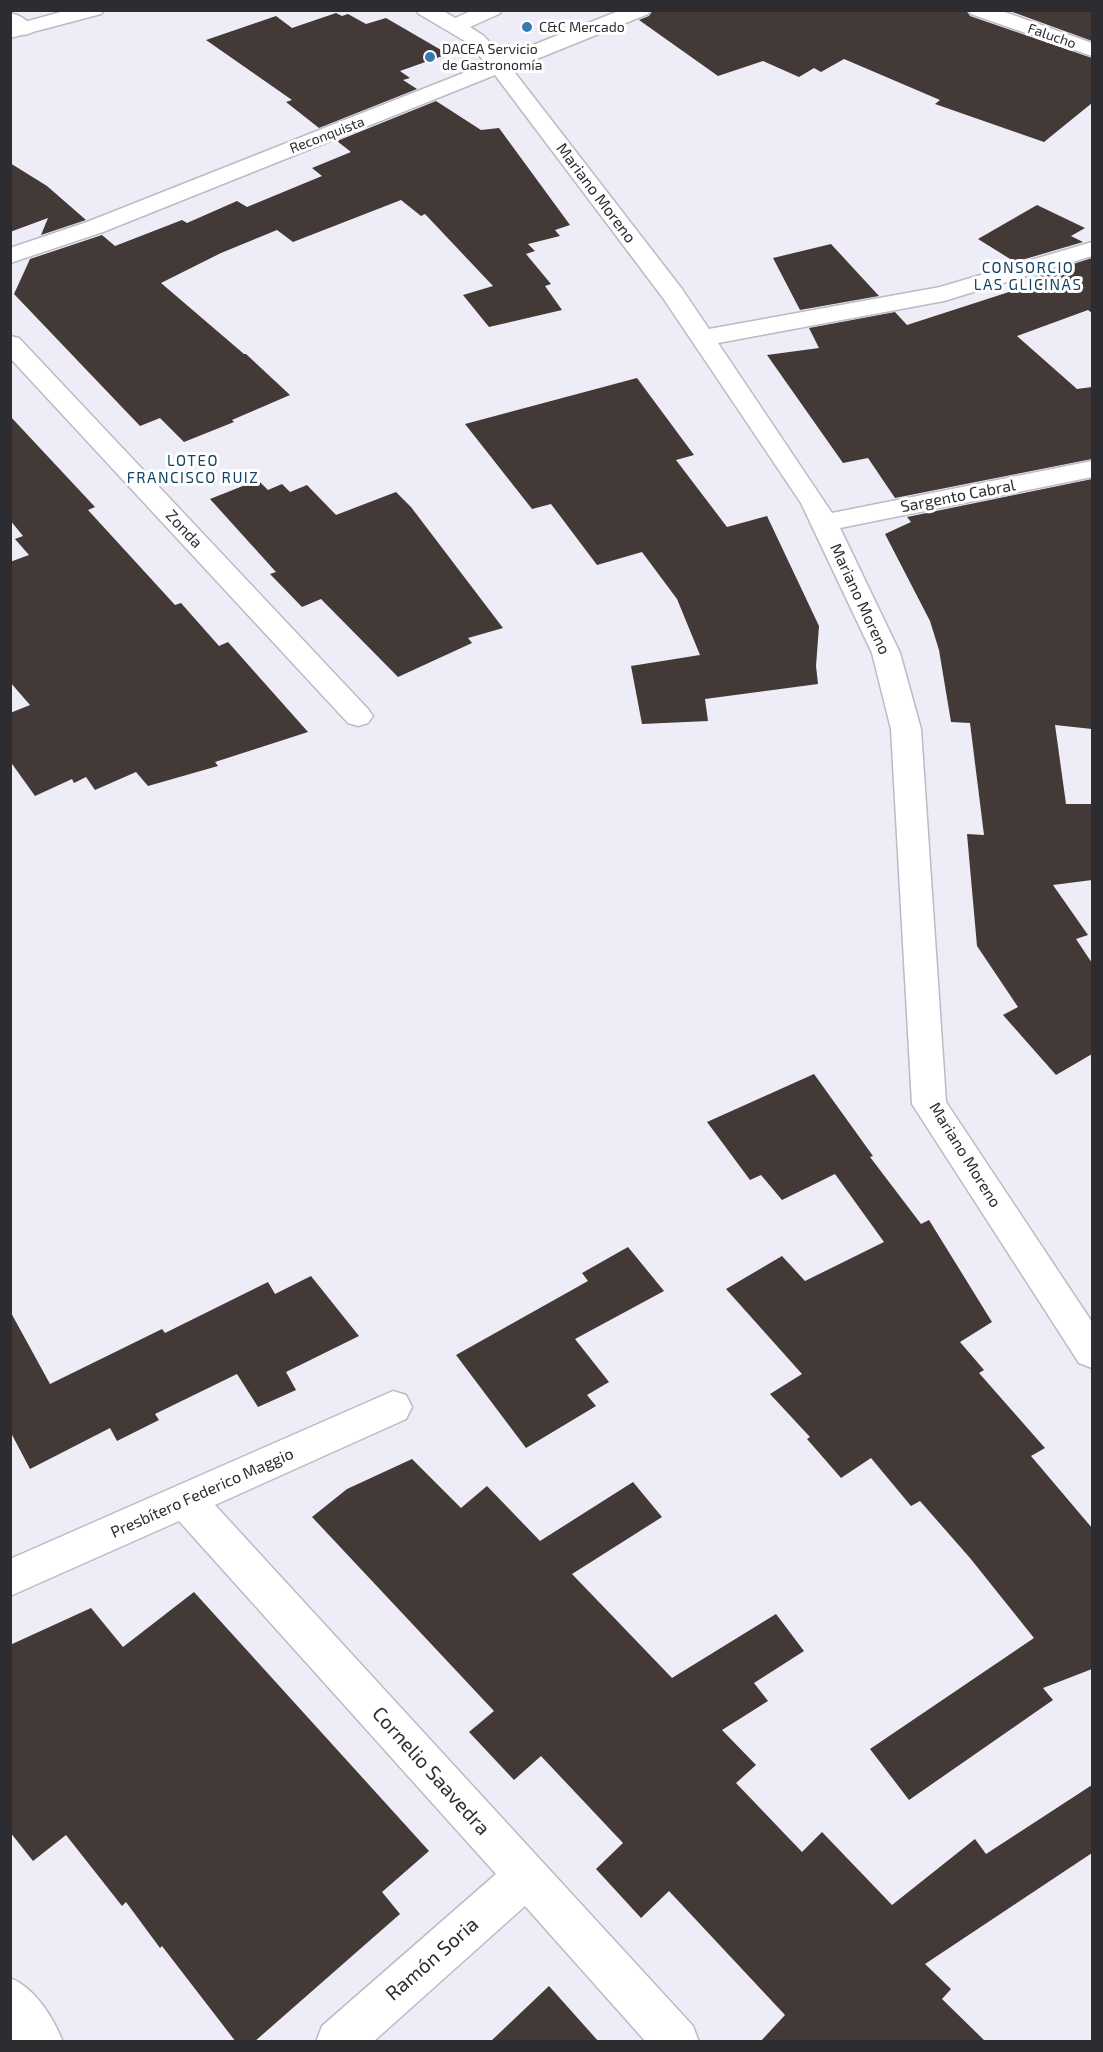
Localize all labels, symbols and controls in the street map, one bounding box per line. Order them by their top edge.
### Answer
place label: C&C Mercado [539,19,625,35]
marker: C&C Mercado [520,20,534,34]
street label: Falucho [1026,20,1078,52]
place label: DACEA Servicio de Gastronomía [442,41,542,74]
marker: DACEA Servicio de Gastronomía [423,50,437,64]
street label: Reconquista [287,113,367,157]
street label: Mariano Moreno [552,139,640,247]
district label: CONSORCIO LAS GLICINAS [974,259,1082,294]
district label: LOTEO FRANCISCO RUIZ [127,452,259,487]
street label: Sargento Cabral [899,475,1017,517]
street label: Zonda [162,506,206,552]
street label: Mariano Moreno [826,540,894,658]
street label: Mariano Moreno [925,1099,1005,1211]
street label: Presbítero Federico Maggio [108,1444,296,1542]
street label: Cornelio Saavedra [367,1702,495,1840]
street label: Ramón Soria [381,1912,483,2006]

